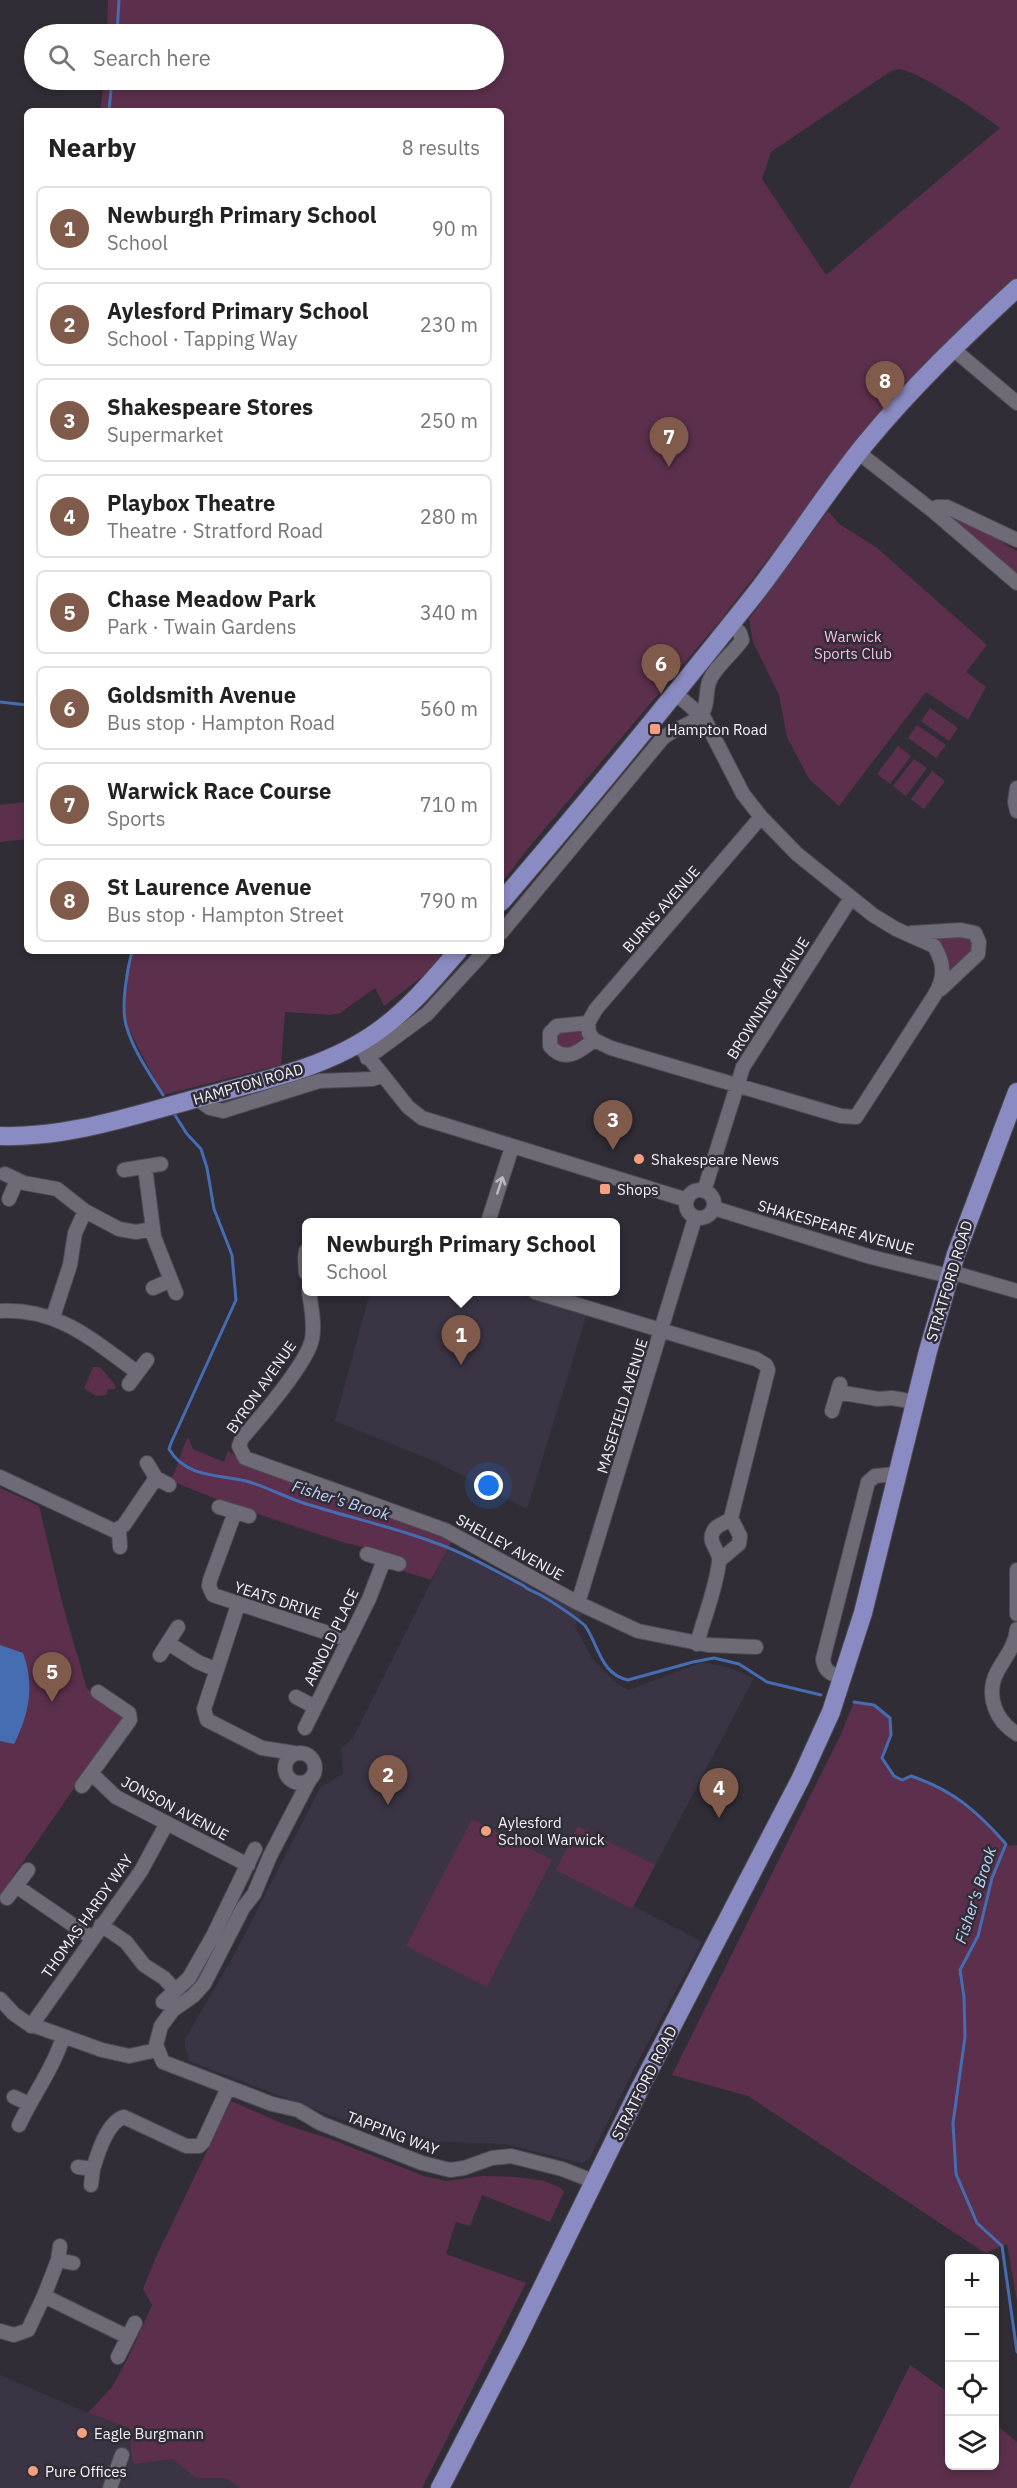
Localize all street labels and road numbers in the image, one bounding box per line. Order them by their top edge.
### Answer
street label: BURNS AVENUE [618,862,704,956]
street label: BROWNING AVENUE [723,933,813,1063]
street label: HAMPTON ROAD [191,1059,305,1109]
street label: SHAKESPEARE AVENUE [756,1196,916,1258]
street label: STRATFORD ROAD [922,1218,976,1344]
street label: MASEFIELD AVENUE [592,1336,652,1476]
street label: BYRON AVENUE [222,1337,300,1437]
street label: SHELLEY AVENUE [453,1510,567,1584]
street label: YEATS DRIVE [232,1577,324,1623]
street label: ARNOLD PLACE [299,1585,363,1689]
street label: JONSON AVENUE [118,1772,232,1844]
street label: THOMAS HARDY WAY [37,1850,137,1982]
street label: STRATFORD ROAD [607,2023,681,2143]
street label: TAPPING WAY [344,2107,442,2159]

